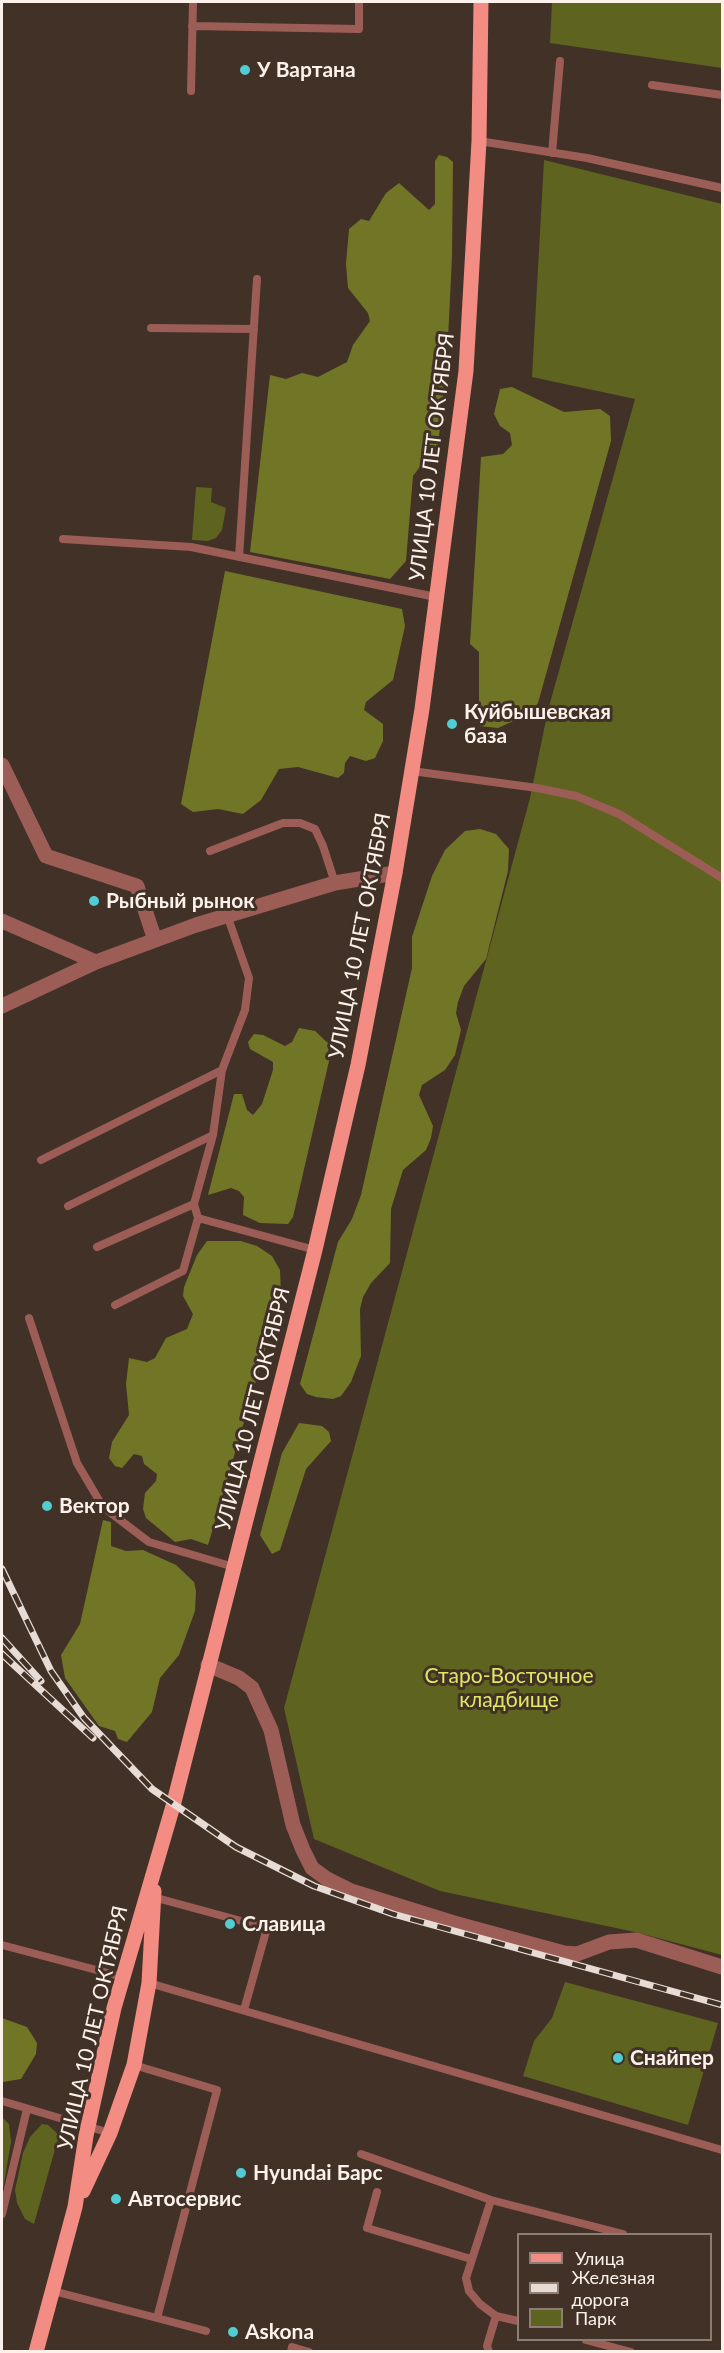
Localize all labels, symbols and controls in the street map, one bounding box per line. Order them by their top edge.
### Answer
place label: У Вартана [257,57,356,83]
marker: У Вартана [238,63,252,77]
street label: УЛИЦА 10 ЛЕТ ОКТЯБРЯ [404,331,460,583]
place label: Куйбышевская база [464,699,611,749]
marker: Куйбышевская база [445,717,459,731]
street label: УЛИЦА 10 ЛЕТ ОКТЯБРЯ [324,811,396,1061]
place label: Рыбный рынок [106,888,255,914]
marker: Рыбный рынок [87,894,101,908]
street label: УЛИЦА 10 ЛЕТ ОКТЯБРЯ [211,1285,295,1533]
place label: Вектор [59,1493,130,1519]
marker: Вектор [40,1499,54,1513]
park label: Старо-Восточное кладбище [424,1663,594,1713]
street label: УЛИЦА 10 ЛЕТ ОКТЯБРЯ [53,1903,133,2153]
place label: Славица [242,1911,326,1937]
marker: Славица [223,1917,237,1931]
place label: Снайпер [630,2045,714,2071]
marker: Снайпер [611,2051,625,2065]
place label: Hyundai Барс [253,2160,383,2186]
marker: Hyundai Барс [234,2166,248,2180]
place label: Автосервис [128,2186,241,2212]
marker: Автосервис [109,2192,123,2206]
legend [517,2233,712,2341]
text: Улица [575,2247,625,2269]
text: Железная дорога [571,2266,655,2310]
text: Парк [575,2307,616,2329]
place label: Askona [245,2319,314,2345]
marker: Askona [226,2325,240,2339]

